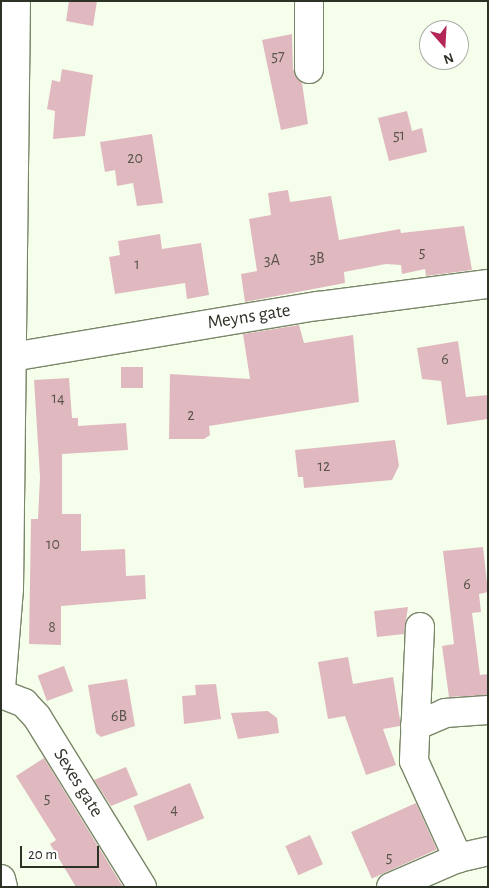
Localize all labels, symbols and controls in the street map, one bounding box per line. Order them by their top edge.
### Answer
north arrow [419,20,469,70]
house number: 57 [271,46,285,66]
text: N [442,50,455,66]
house number: 51 [393,125,405,145]
house number: 20 [127,148,143,168]
house number: 5 [419,242,425,262]
house number: 3B [309,248,325,268]
house number: 3A [264,250,280,270]
house number: 1 [134,254,140,274]
street label: Meyns gate [206,299,292,335]
house number: 6 [441,349,449,369]
house number: 14 [51,388,65,408]
house number: 2 [187,405,195,425]
house number: 12 [318,456,330,476]
house number: 10 [46,534,60,554]
house number: 6 [463,574,471,594]
house number: 8 [48,617,56,637]
house number: 6B [111,706,127,726]
street label: Sexes gate [48,744,108,822]
house number: 5 [44,788,50,808]
house number: 4 [170,799,178,819]
scale bar [22,836,101,868]
text: 20 m [28,847,57,862]
house number: 5 [386,847,392,867]

